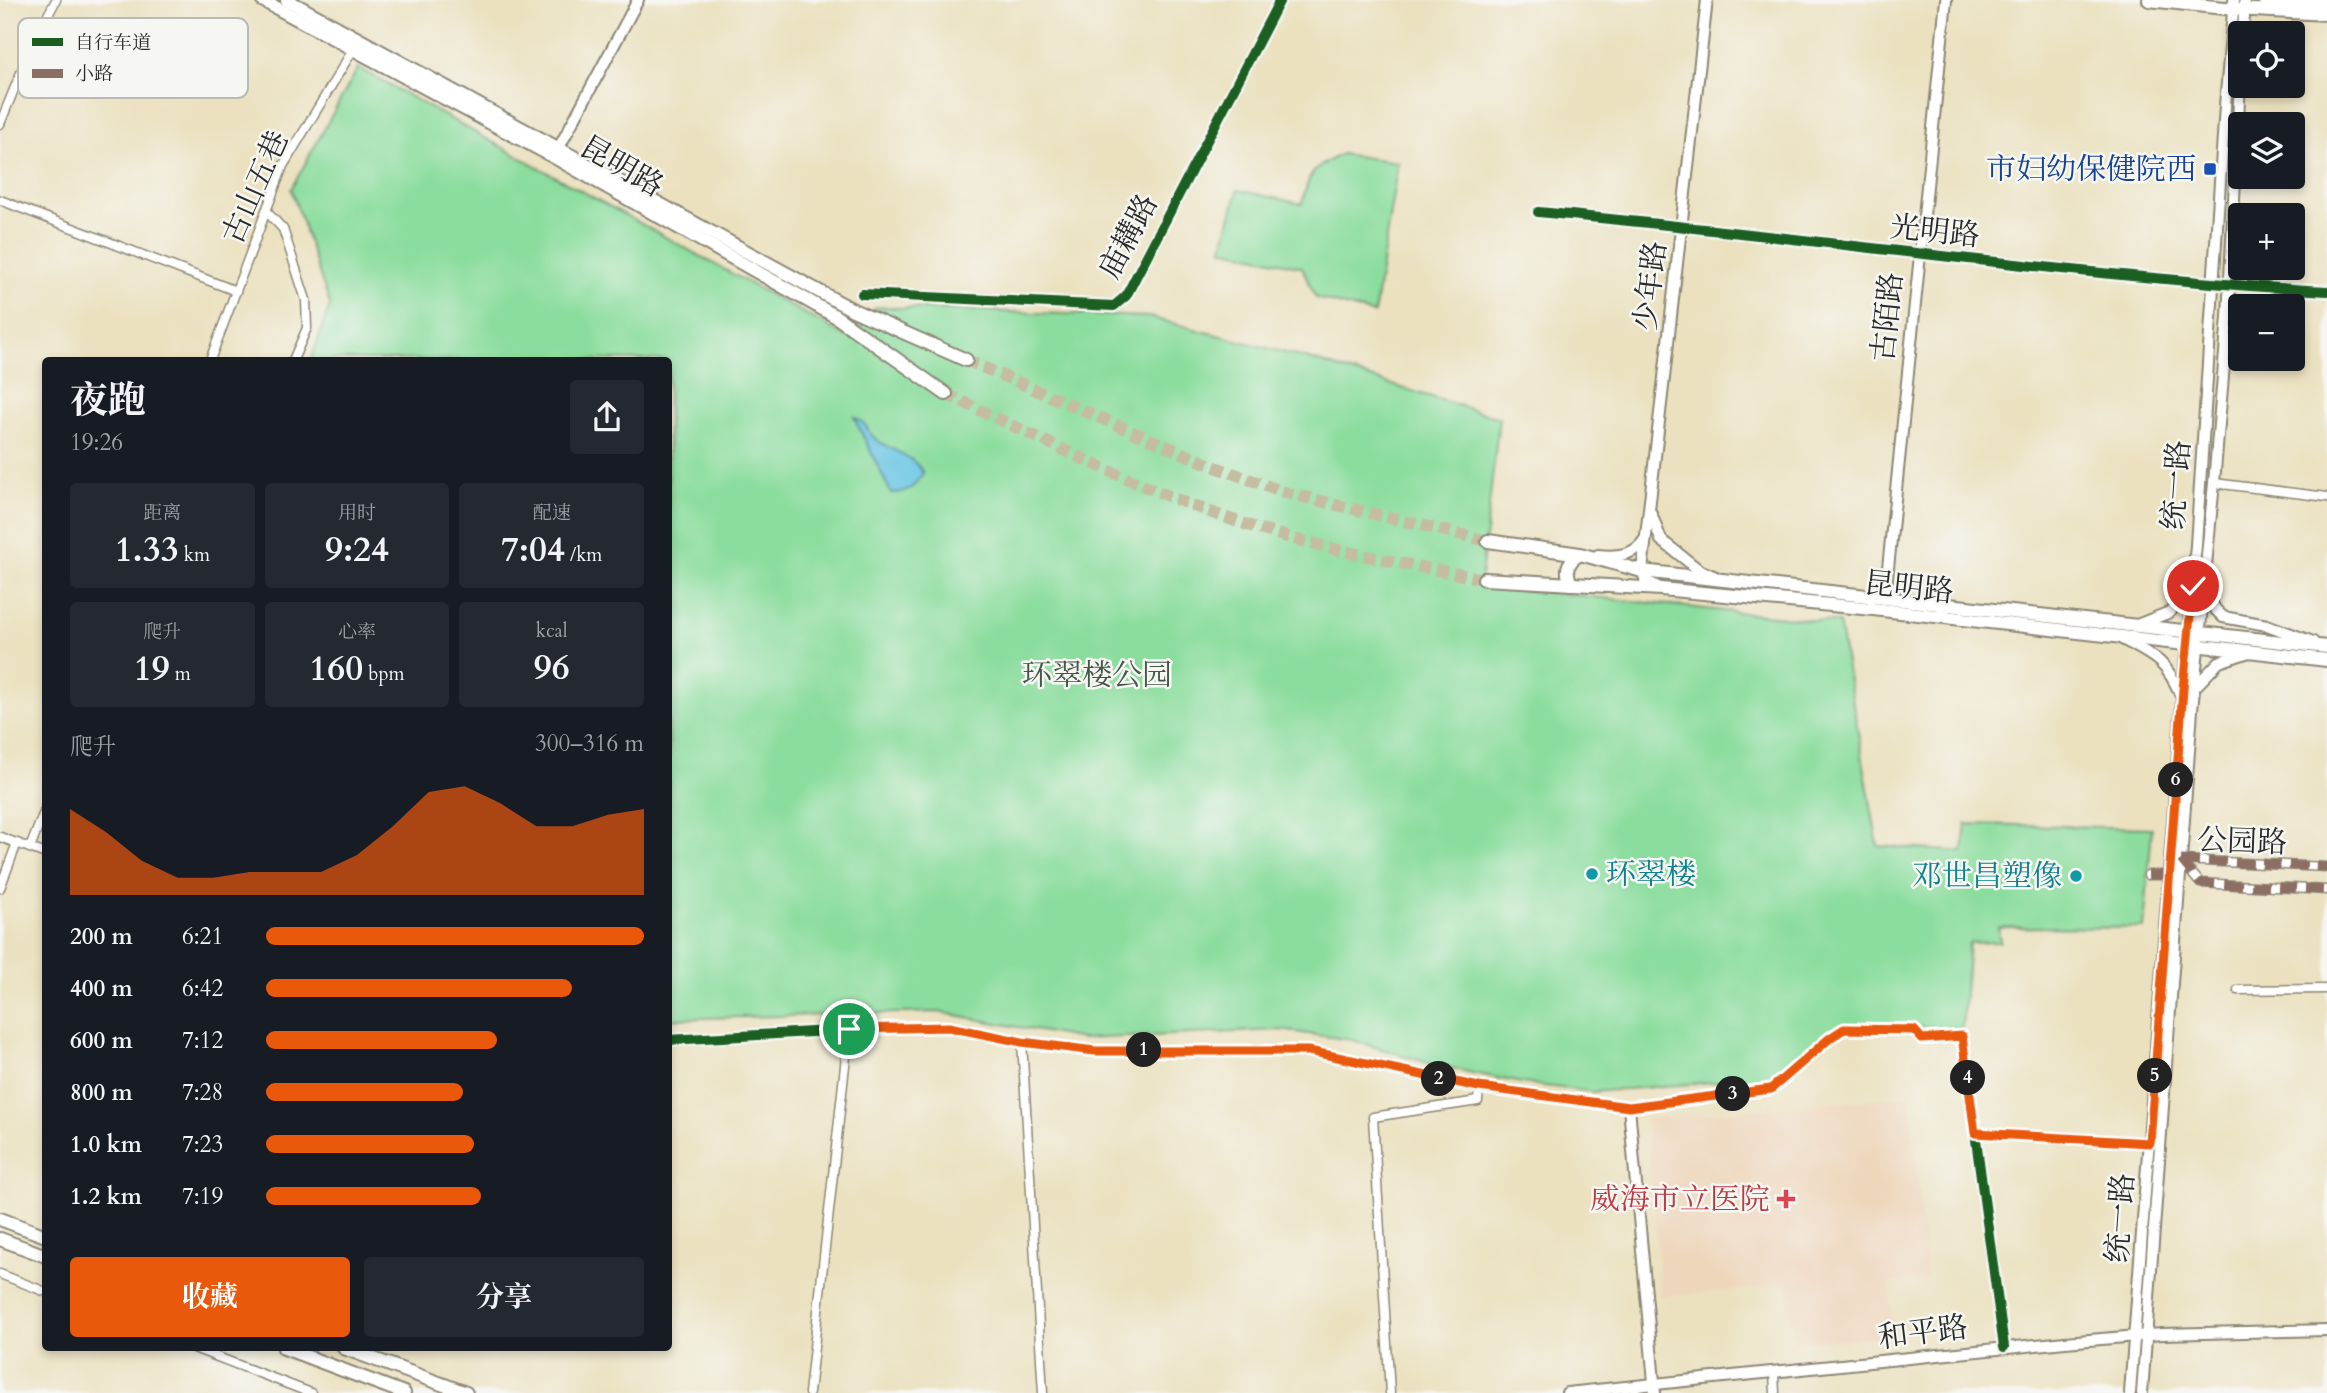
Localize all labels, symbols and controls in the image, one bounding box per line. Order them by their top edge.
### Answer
legend [18,18,248,98]
map controls [2228,21,2305,371]
button: locate [2228,21,2305,98]
text: 自行车道 [75,30,151,56]
text: 小路 [75,61,113,87]
button: layers [2228,112,2305,189]
street label: 古山五巷 [212,124,299,250]
street label: 昆明路 [573,126,671,207]
place label: 市妇幼保健院西 [1986,149,2196,190]
marker: 市妇幼保健院西 [2202,161,2218,177]
street label: 庙耩路 [1089,187,1168,286]
button: + [2228,203,2305,280]
street label: 光明路 [1888,206,1982,257]
street label: 少年路 [1625,239,1676,333]
street label: 古陌路 [1862,270,1913,364]
button: − [2228,294,2305,371]
text: 夜跑 [70,375,146,427]
button: share [570,380,644,454]
text: 19:26 [70,427,123,458]
street label: 统一路 [2153,439,2200,531]
text: 距离 [143,500,181,526]
text: 用时 [338,500,376,526]
text: 配速 [533,500,571,526]
text: 1.33 [115,526,179,574]
text: 9:24 [325,526,389,574]
text: 7:04 [501,526,565,574]
text: km [179,542,210,568]
text: /km [565,542,602,568]
pin [2163,556,2223,616]
street label: 昆明路 [1862,562,1956,613]
icon: check [2174,567,2212,605]
text: kcal [536,618,568,644]
text: 爬升 [143,619,181,645]
text: 心率 [338,619,376,645]
text: 96 [534,644,570,692]
text: 19 [134,645,170,693]
text: 160 [309,645,363,693]
park label: 环翠楼公园 [1022,655,1172,696]
text: m [170,661,191,687]
text: bpm [363,661,405,687]
text: 300–316 m [535,728,644,759]
text: 爬升 [70,731,116,762]
pin: 6 [2158,762,2194,798]
text: 6 [2171,766,2180,792]
street label: 公园路 [2196,819,2288,864]
place label: 环翠楼 [1606,854,1696,895]
place label: 邓世昌塑像 [1912,856,2062,897]
marker: 环翠楼 [1584,866,1600,882]
marker: 邓世昌塑像 [2068,868,2084,884]
text: 200 m [70,921,133,952]
text: 6:21 [182,921,223,952]
text: 400 m [70,973,133,1004]
text: 6:42 [182,973,223,1004]
pin [819,999,879,1059]
icon: arrive [830,1010,868,1048]
text: 600 m [70,1025,133,1056]
text: 7:12 [182,1025,223,1056]
pin: 1 [1126,1032,1162,1068]
text: 1 [1139,1036,1148,1062]
pin: 5 [2138,1058,2172,1094]
pin: 4 [1951,1060,1986,1096]
pin: 2 [1422,1062,1456,1096]
text: 5 [2150,1062,2159,1088]
text: 4 [1963,1064,1972,1090]
text: 2 [1434,1065,1443,1091]
pin: 3 [1716,1076,1750,1112]
text: 800 m [70,1077,133,1108]
text: 7:28 [182,1077,223,1108]
text: 3 [1728,1080,1737,1106]
text: 1.0 km [70,1129,142,1160]
text: 7:23 [182,1129,223,1160]
street label: 统一路 [2097,1172,2144,1264]
place label: 威海市立医院 [1590,1179,1770,1220]
text: 1.2 km [70,1181,142,1212]
text: 7:19 [182,1181,223,1212]
marker: 威海市立医院 [1776,1189,1796,1209]
button: 收藏 [70,1257,350,1337]
button: 分享 [364,1257,644,1337]
street label: 和平路 [1876,1307,1970,1358]

